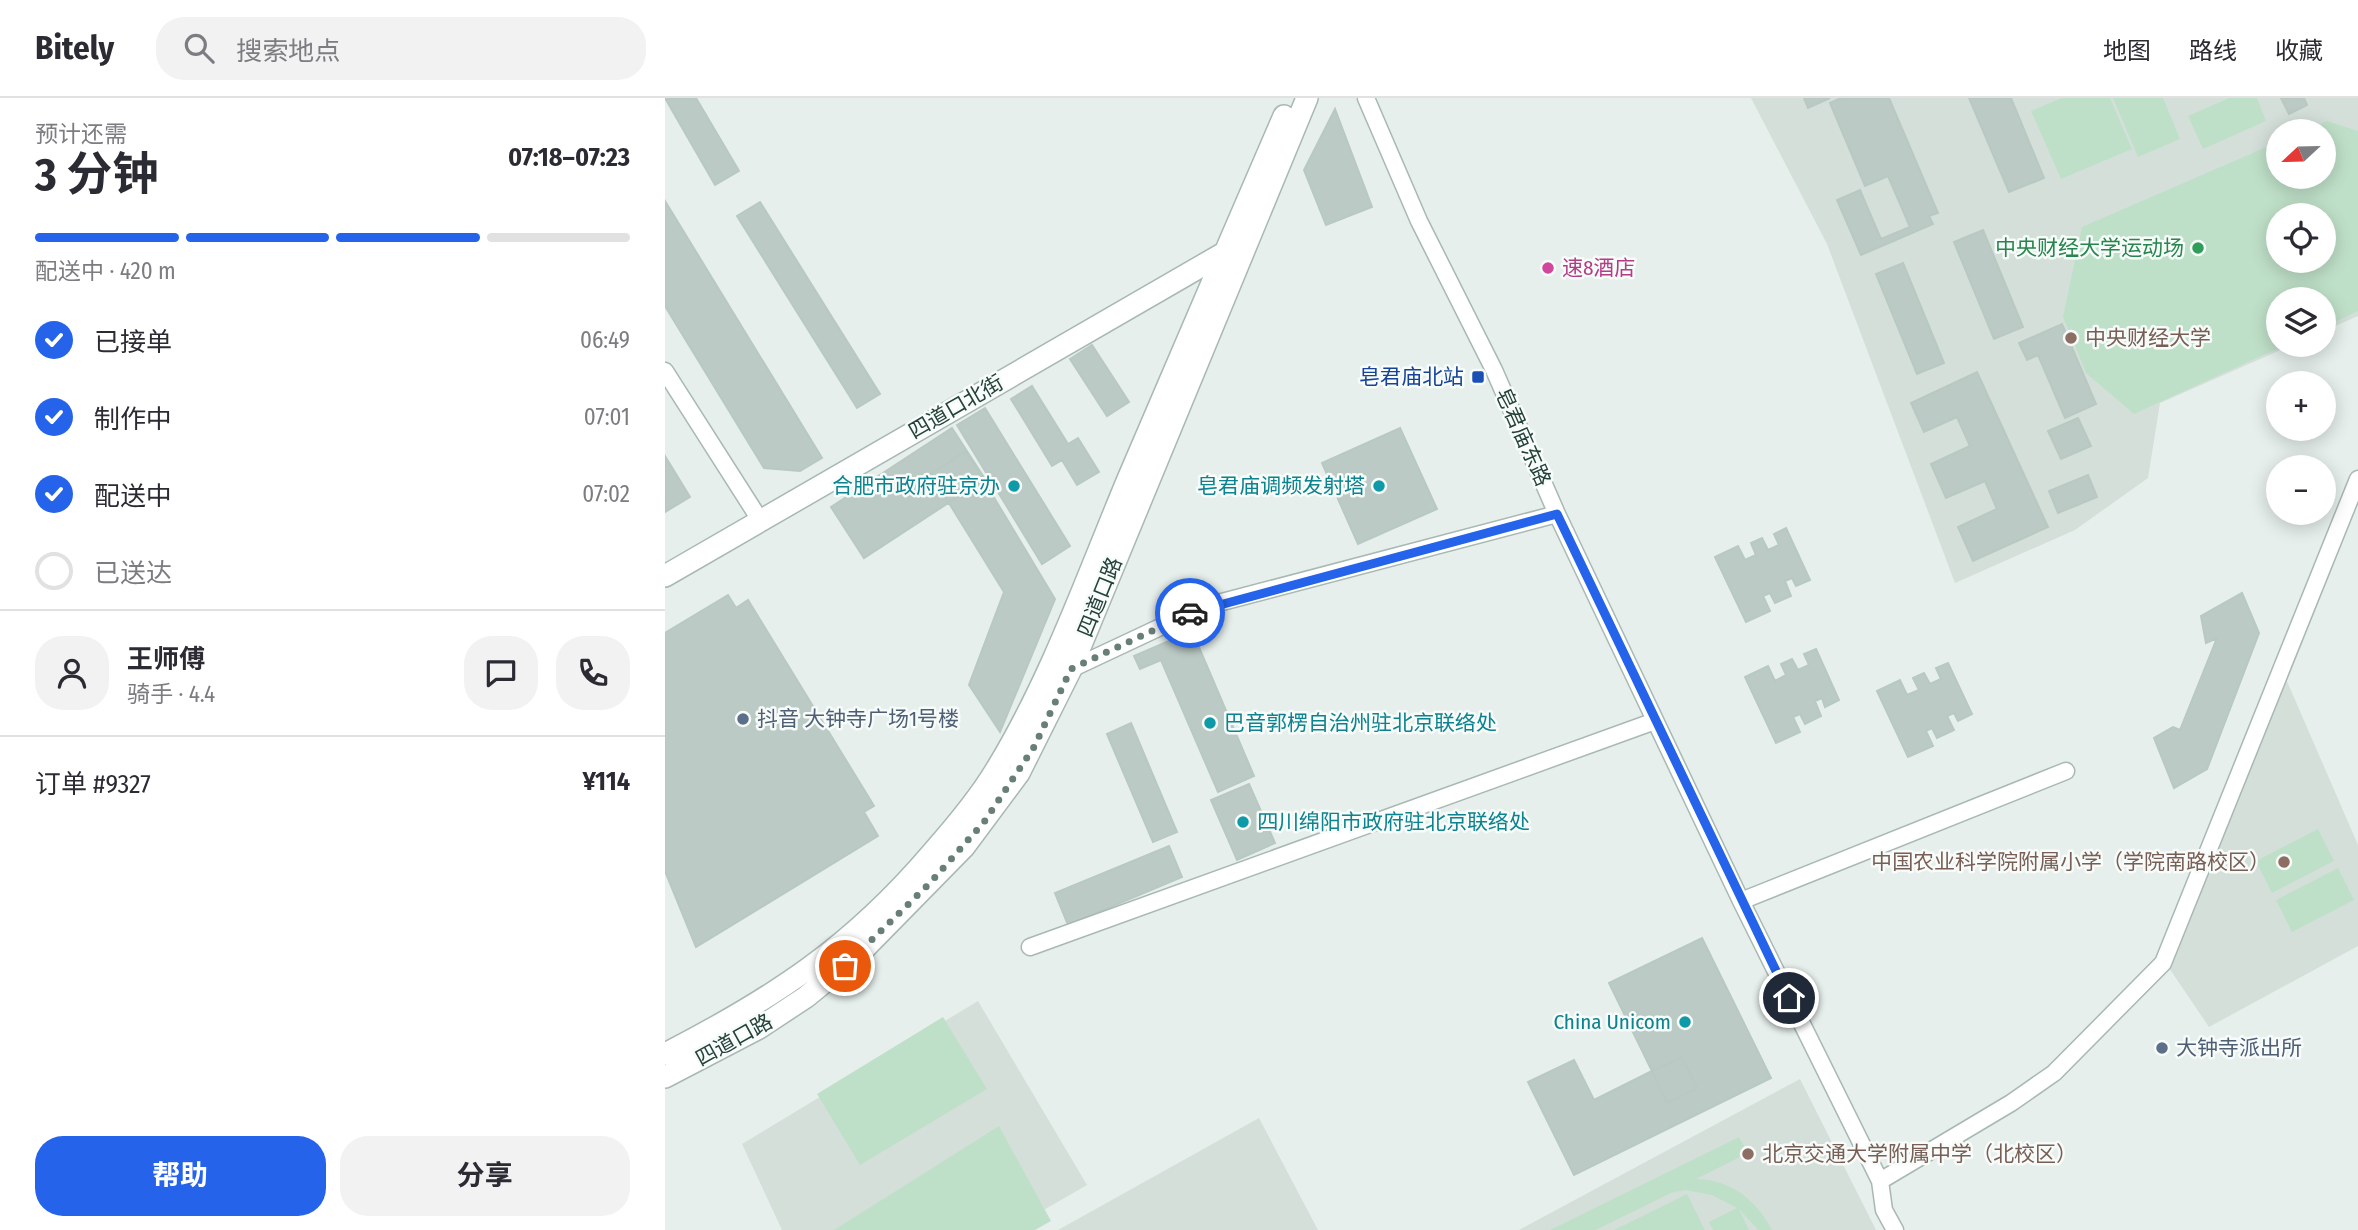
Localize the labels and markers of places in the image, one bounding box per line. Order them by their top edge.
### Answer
place label: 中央财经大学运动场 [1995,235,2184,261]
marker: 中央财经大学运动场 [2190,240,2206,256]
place label: 速8酒店 [1562,255,1636,281]
marker: 速8酒店 [1540,260,1556,276]
place label: 中央财经大学 [2085,325,2211,351]
marker: 中央财经大学 [2063,330,2079,346]
place label: 皂君庙北站 [1359,364,1464,390]
marker: 皂君庙北站 [1470,369,1486,385]
place label: 合肥市政府驻京办 [832,473,1000,499]
place label: 皂君庙调频发射塔 [1197,473,1365,499]
marker: 合肥市政府驻京办 [1006,478,1022,494]
marker: 皂君庙调频发射塔 [1371,478,1387,494]
place label: 抖音 大钟寺广场1号楼 [757,706,959,732]
place label: 巴音郭楞自治州驻北京联络处 [1224,710,1497,736]
marker: 抖音 大钟寺广场1号楼 [735,711,751,727]
marker: 巴音郭楞自治州驻北京联络处 [1202,715,1218,731]
place label: 四川绵阳市政府驻北京联络处 [1257,809,1530,835]
marker: 四川绵阳市政府驻北京联络处 [1235,814,1251,830]
place label: 中国农业科学院附属小学（学院南路校区） [1871,849,2270,875]
marker: 中国农业科学院附属小学（学院南路校区） [2276,854,2292,870]
pin [815,936,875,996]
pin [1759,968,1819,1028]
place label: China Unicom [1553,1009,1671,1035]
marker: China Unicom [1677,1014,1693,1030]
place label: 大钟寺派出所 [2176,1035,2302,1061]
marker: 大钟寺派出所 [2154,1040,2170,1056]
place label: 北京交通大学附属中学（北校区） [1762,1141,2077,1167]
marker: 北京交通大学附属中学（北校区） [1740,1146,1756,1162]

